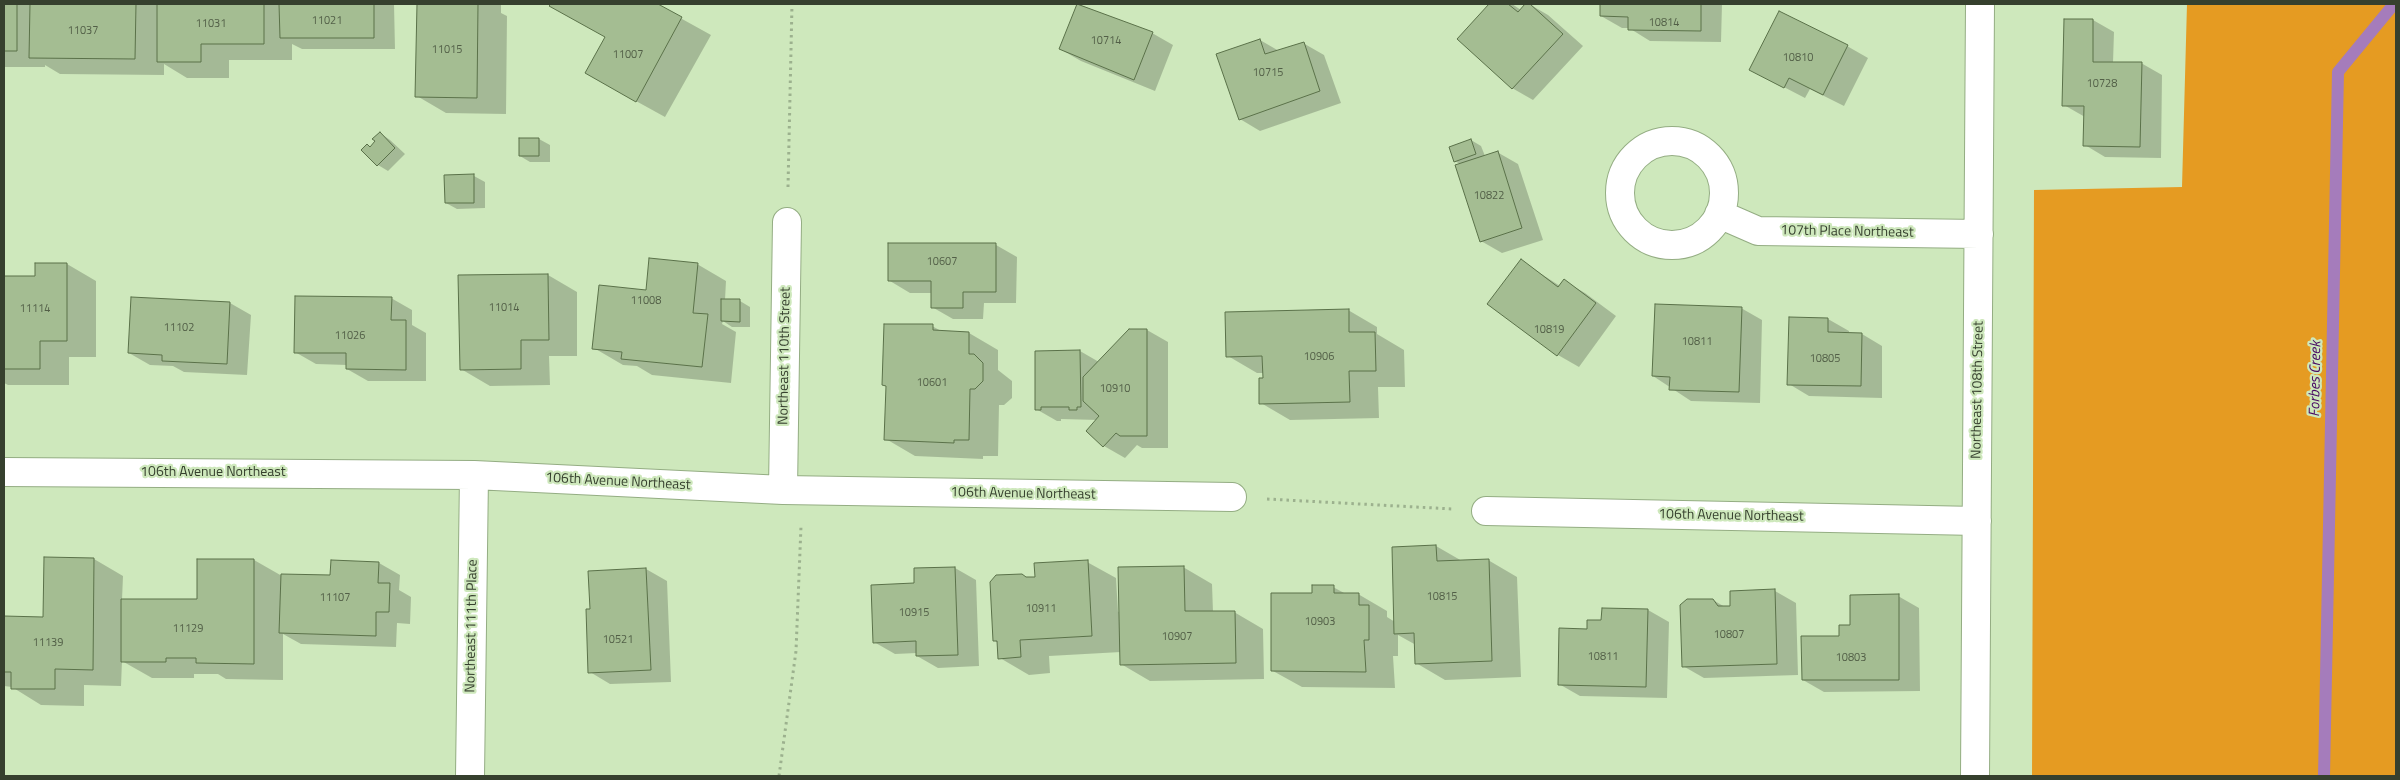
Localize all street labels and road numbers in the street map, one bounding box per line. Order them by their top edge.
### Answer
street label: 107th Place Northeast [1780,222,1914,242]
street label: Northeast 110th Street [775,287,795,425]
street label: Northeast 108th Street [1968,321,1988,459]
street label: 106th Avenue Northeast [140,465,286,481]
street label: 106th Avenue Northeast [545,470,691,494]
street label: 106th Avenue Northeast [950,484,1096,504]
street label: 106th Avenue Northeast [1658,506,1804,526]
street label: Northeast 111th Place [462,559,482,693]

